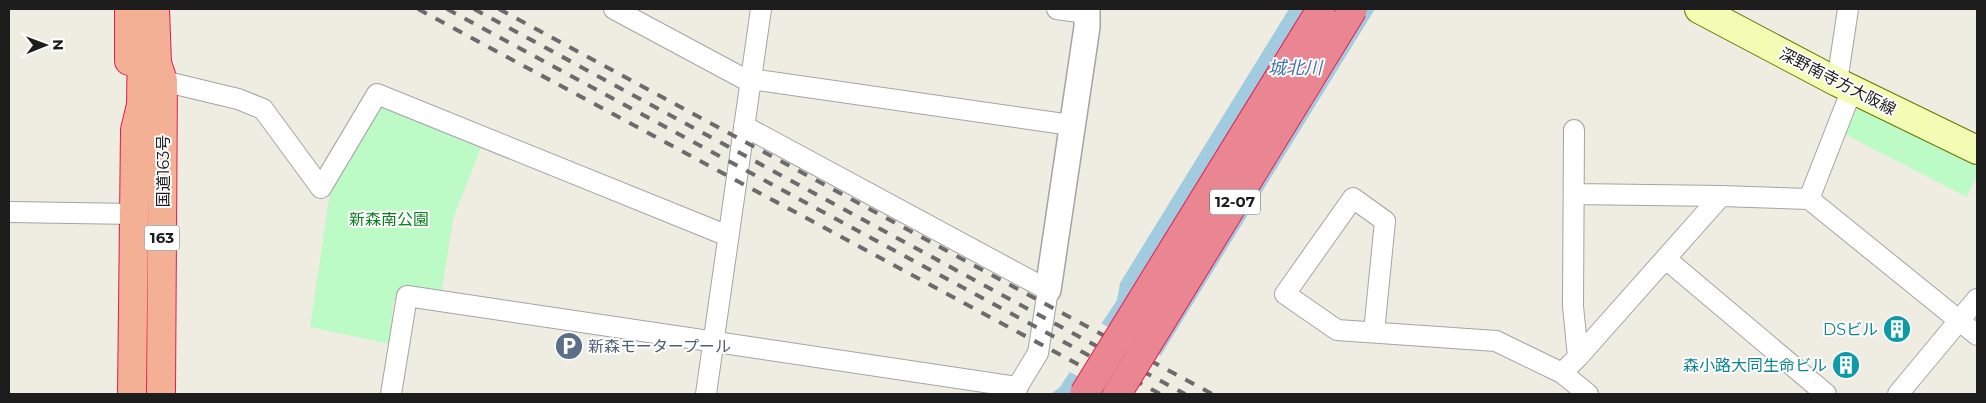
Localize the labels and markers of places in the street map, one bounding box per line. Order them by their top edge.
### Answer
building icon: DSビル [1882,314,1912,344]
place label: DSビル [1823,320,1878,339]
parking icon: 新森モータープール [554,331,584,361]
place label: 新森モータープール [588,337,731,356]
building icon: 森小路大同生命ビル [1831,350,1861,380]
place label: 森小路大同生命ビル [1683,356,1827,375]

